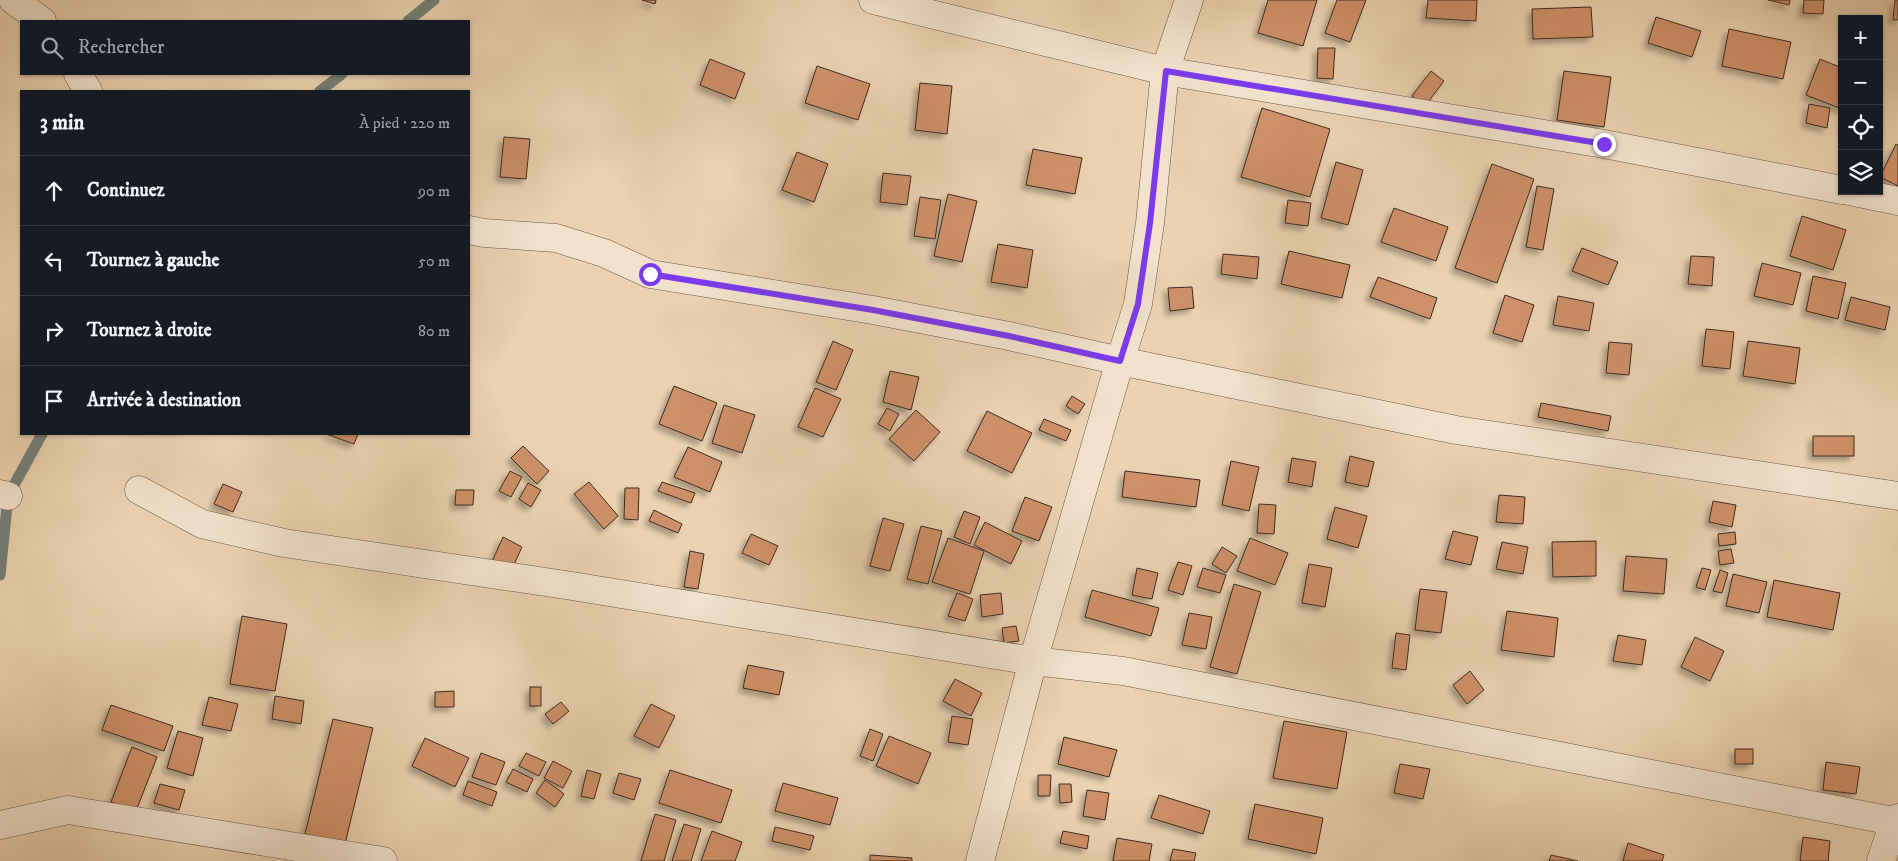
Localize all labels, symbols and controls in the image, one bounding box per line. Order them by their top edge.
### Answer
map controls [1838,15,1883,195]
button: + [1838,15,1883,60]
search box [20,20,470,75]
icon: search [38,34,66,62]
text: Rechercher [78,36,164,59]
button: − [1838,60,1883,105]
button: locate [1838,105,1883,150]
text: 3 min [40,110,85,136]
text: À pied · 220 m [359,113,450,133]
route end [1593,133,1616,156]
button: layers [1838,150,1883,195]
icon: ahead [40,177,68,205]
text: Continuez [87,179,165,202]
text: 90 m [418,181,450,201]
icon: left [40,247,68,275]
text: Tournez à gauche [87,249,219,272]
text: 50 m [418,251,450,271]
route start [639,263,662,286]
icon: right [40,317,68,345]
text: Tournez à droite [87,319,212,342]
text: 80 m [418,321,450,341]
icon: arrive [40,387,68,415]
text: Arrivée à destination [87,389,241,412]

